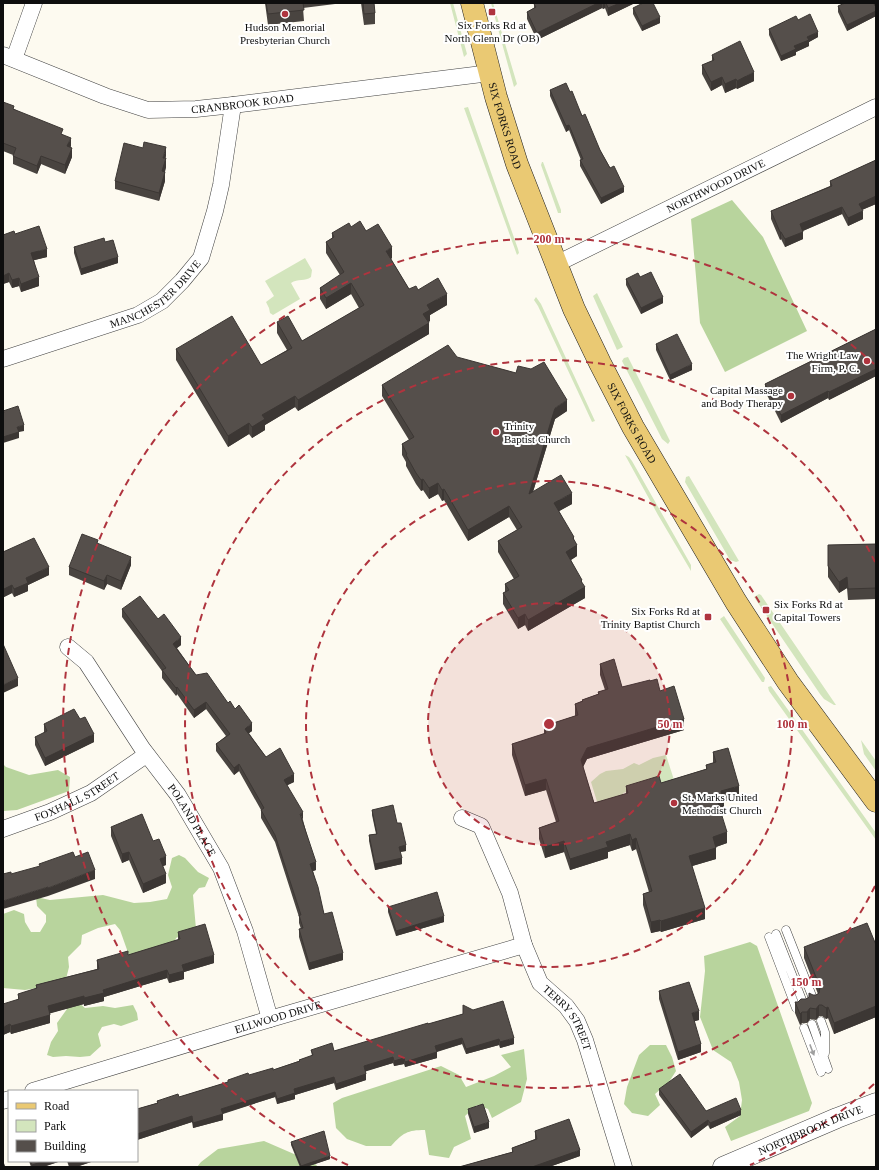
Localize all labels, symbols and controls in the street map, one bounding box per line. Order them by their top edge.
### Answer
marker: Six Forks Rd at North Glenn Dr (OB) [487,7,497,17]
marker: Hudson Memorial Presbyterian Church [280,9,290,19]
place label: Six Forks Rd at North Glenn Dr (OB) [444,19,540,45]
place label: Hudson Memorial Presbyterian Church [240,21,331,46]
street label: SIX FORKS ROAD [486,81,524,171]
street label: CRANBROOK ROAD [191,91,294,115]
street label: NORTHWOOD DRIVE [665,156,767,215]
text: 200 m [534,232,565,246]
street label: MANCHESTER DRIVE [108,257,203,330]
place label: The Wright Law Firm, P. C. [786,349,859,374]
marker: The Wright Law Firm, P. C. [862,356,872,366]
street label: SIX FORKS ROAD [605,381,659,465]
place label: Capital Massage and Body Therapy [701,384,783,409]
marker: Capital Massage and Body Therapy [786,391,796,401]
place label: Trinity Baptist Church [504,420,571,445]
marker: Trinity Baptist Church [491,427,501,437]
place label: Six Forks Rd at Capital Towers [774,598,843,623]
place label: Six Forks Rd at Trinity Baptist Church [601,605,700,630]
marker: Six Forks Rd at Capital Towers [761,605,771,615]
marker: Six Forks Rd at Trinity Baptist Church [703,612,713,622]
centre of rings [542,717,556,731]
text: 50 m [658,717,683,731]
text: 100 m [777,717,808,731]
street label: FOXHALL STREET [33,769,122,823]
street label: POLAND PLACE [166,781,219,858]
place label: St. Marks United Methodist Church [682,791,762,816]
marker: St. Marks United Methodist Church [669,798,679,808]
text: 150 m [791,975,822,989]
street label: TERRY STREET [541,983,594,1052]
street label: ELLWOOD DRIVE [233,998,323,1035]
one-way arrow [810,1044,816,1056]
legend [8,1090,138,1162]
text: Road [44,1099,69,1113]
street label: NORTHBROOK DRIVE [756,1103,865,1157]
text: Park [44,1119,66,1133]
text: Building [44,1139,86,1153]

